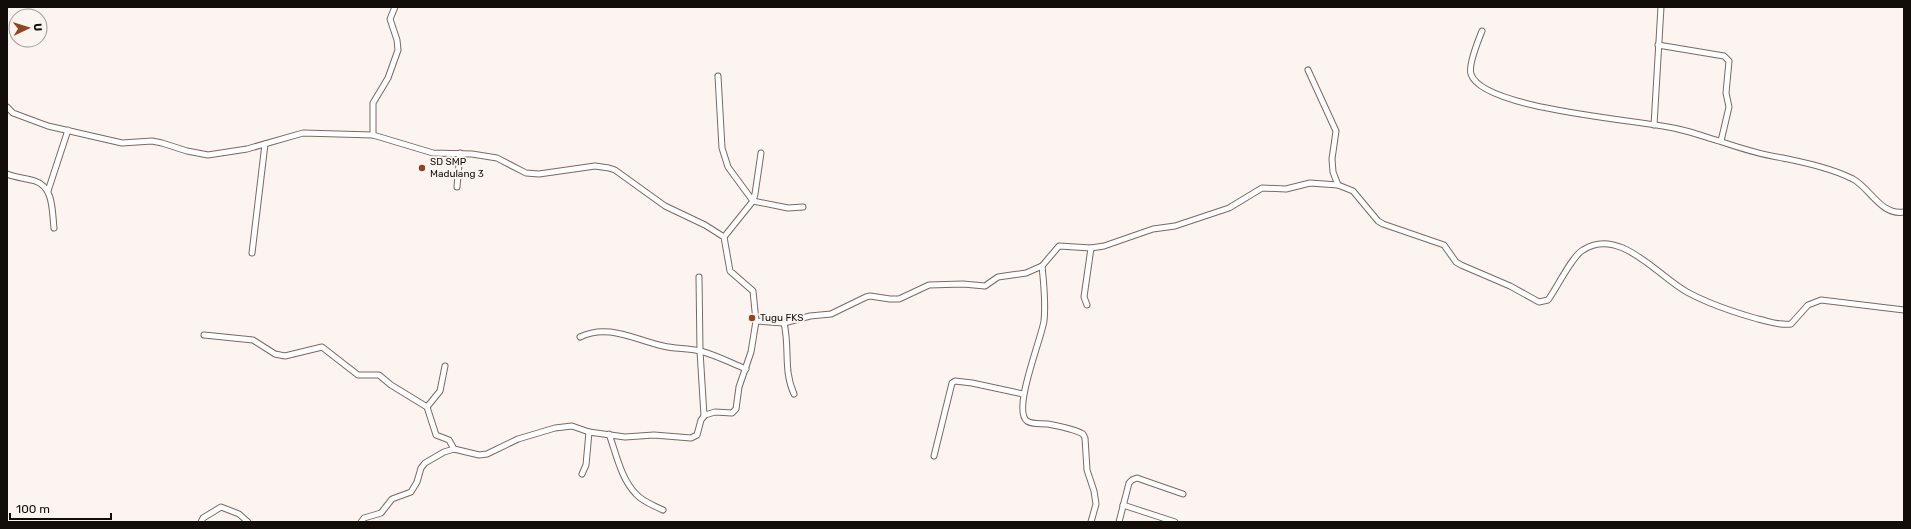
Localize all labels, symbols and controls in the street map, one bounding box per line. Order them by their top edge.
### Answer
north arrow [8,8,48,48]
text: U [31,23,44,32]
place label: SD SMP Madulang 3 [430,156,484,180]
marker: SD SMP Madulang 3 [417,163,427,173]
place label: Tugu FKS [760,312,803,324]
marker: Tugu FKS [747,313,757,323]
scale bar [10,495,111,521]
text: 100 m [16,502,50,516]

